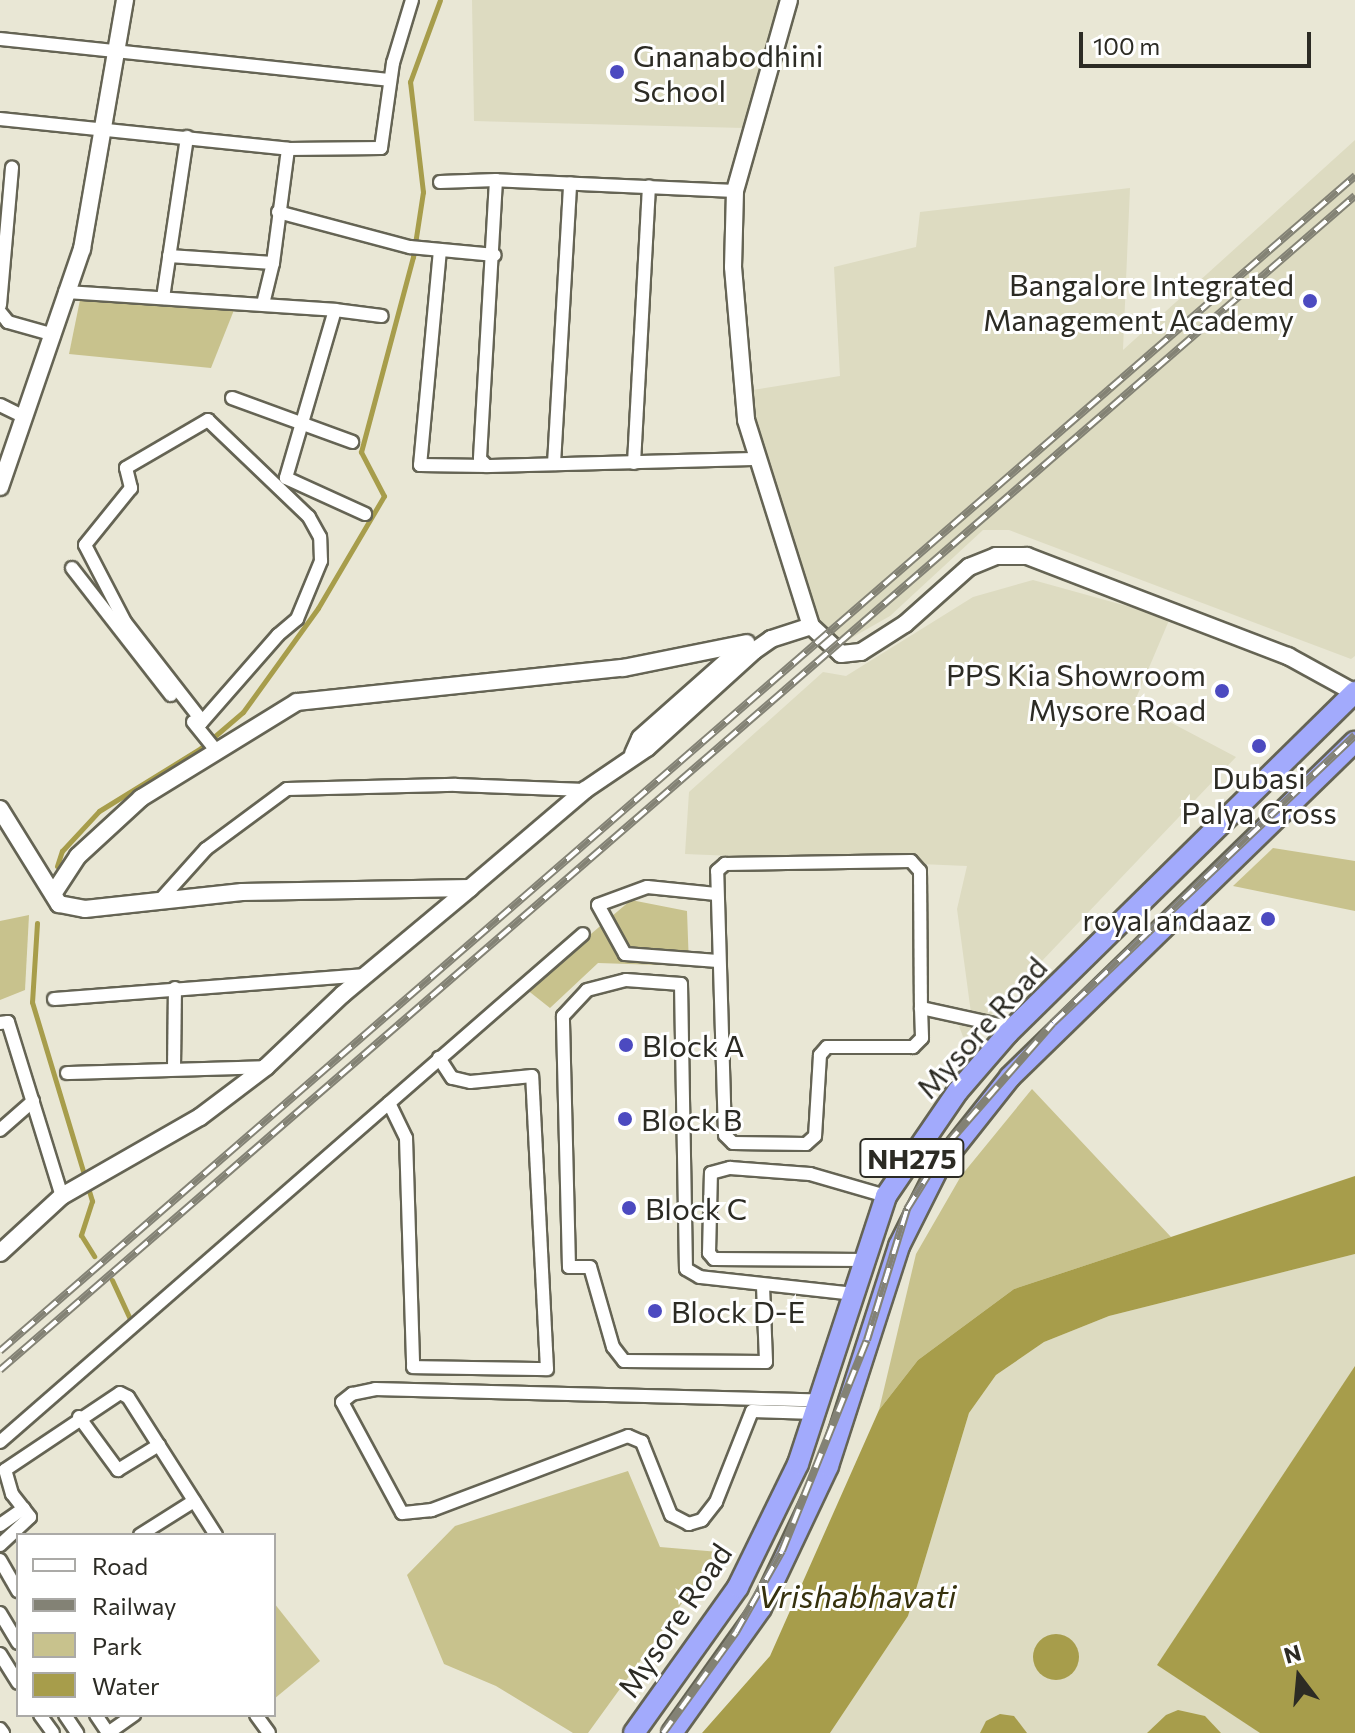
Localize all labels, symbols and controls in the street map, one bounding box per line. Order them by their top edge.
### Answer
scale bar [1083,16,1315,66]
text: 100 m [1093,31,1160,60]
place label: Gnanabodhini School [633,37,824,108]
marker: Gnanabodhini School [608,63,626,81]
place label: Bangalore Integrated Management Academy [983,266,1294,336]
marker: Bangalore Integrated Management Academy [1301,292,1319,310]
place label: PPS Kia Showroom Mysore Road [946,656,1206,726]
marker: PPS Kia Showroom Mysore Road [1213,682,1231,700]
marker: Dubasi Palya Cross [1250,737,1268,755]
place label: Dubasi Palya Cross [1181,759,1337,830]
place label: royal andaaz [1082,901,1252,937]
marker: royal andaaz [1259,910,1277,928]
street label: Mysore Road [908,949,1054,1105]
place label: Block A [642,1027,744,1063]
marker: Block A [617,1036,635,1054]
place label: Block B [641,1101,742,1137]
marker: Block B [616,1110,634,1128]
road number: NH275 [858,1134,966,1182]
place label: Block C [645,1190,747,1226]
marker: Block C [620,1199,638,1217]
place label: Block D-E [671,1293,805,1329]
marker: Block D-E [646,1302,664,1320]
legend [16,1533,276,1717]
street label: Mysore Road [609,1536,739,1704]
text: Road [92,1551,148,1580]
water label: Vrishabhavati [758,1576,956,1614]
text: Railway [92,1591,177,1620]
text: Park [92,1631,142,1660]
north arrow [1259,1637,1339,1717]
text: N [1281,1638,1304,1669]
text: Water [92,1671,160,1700]

